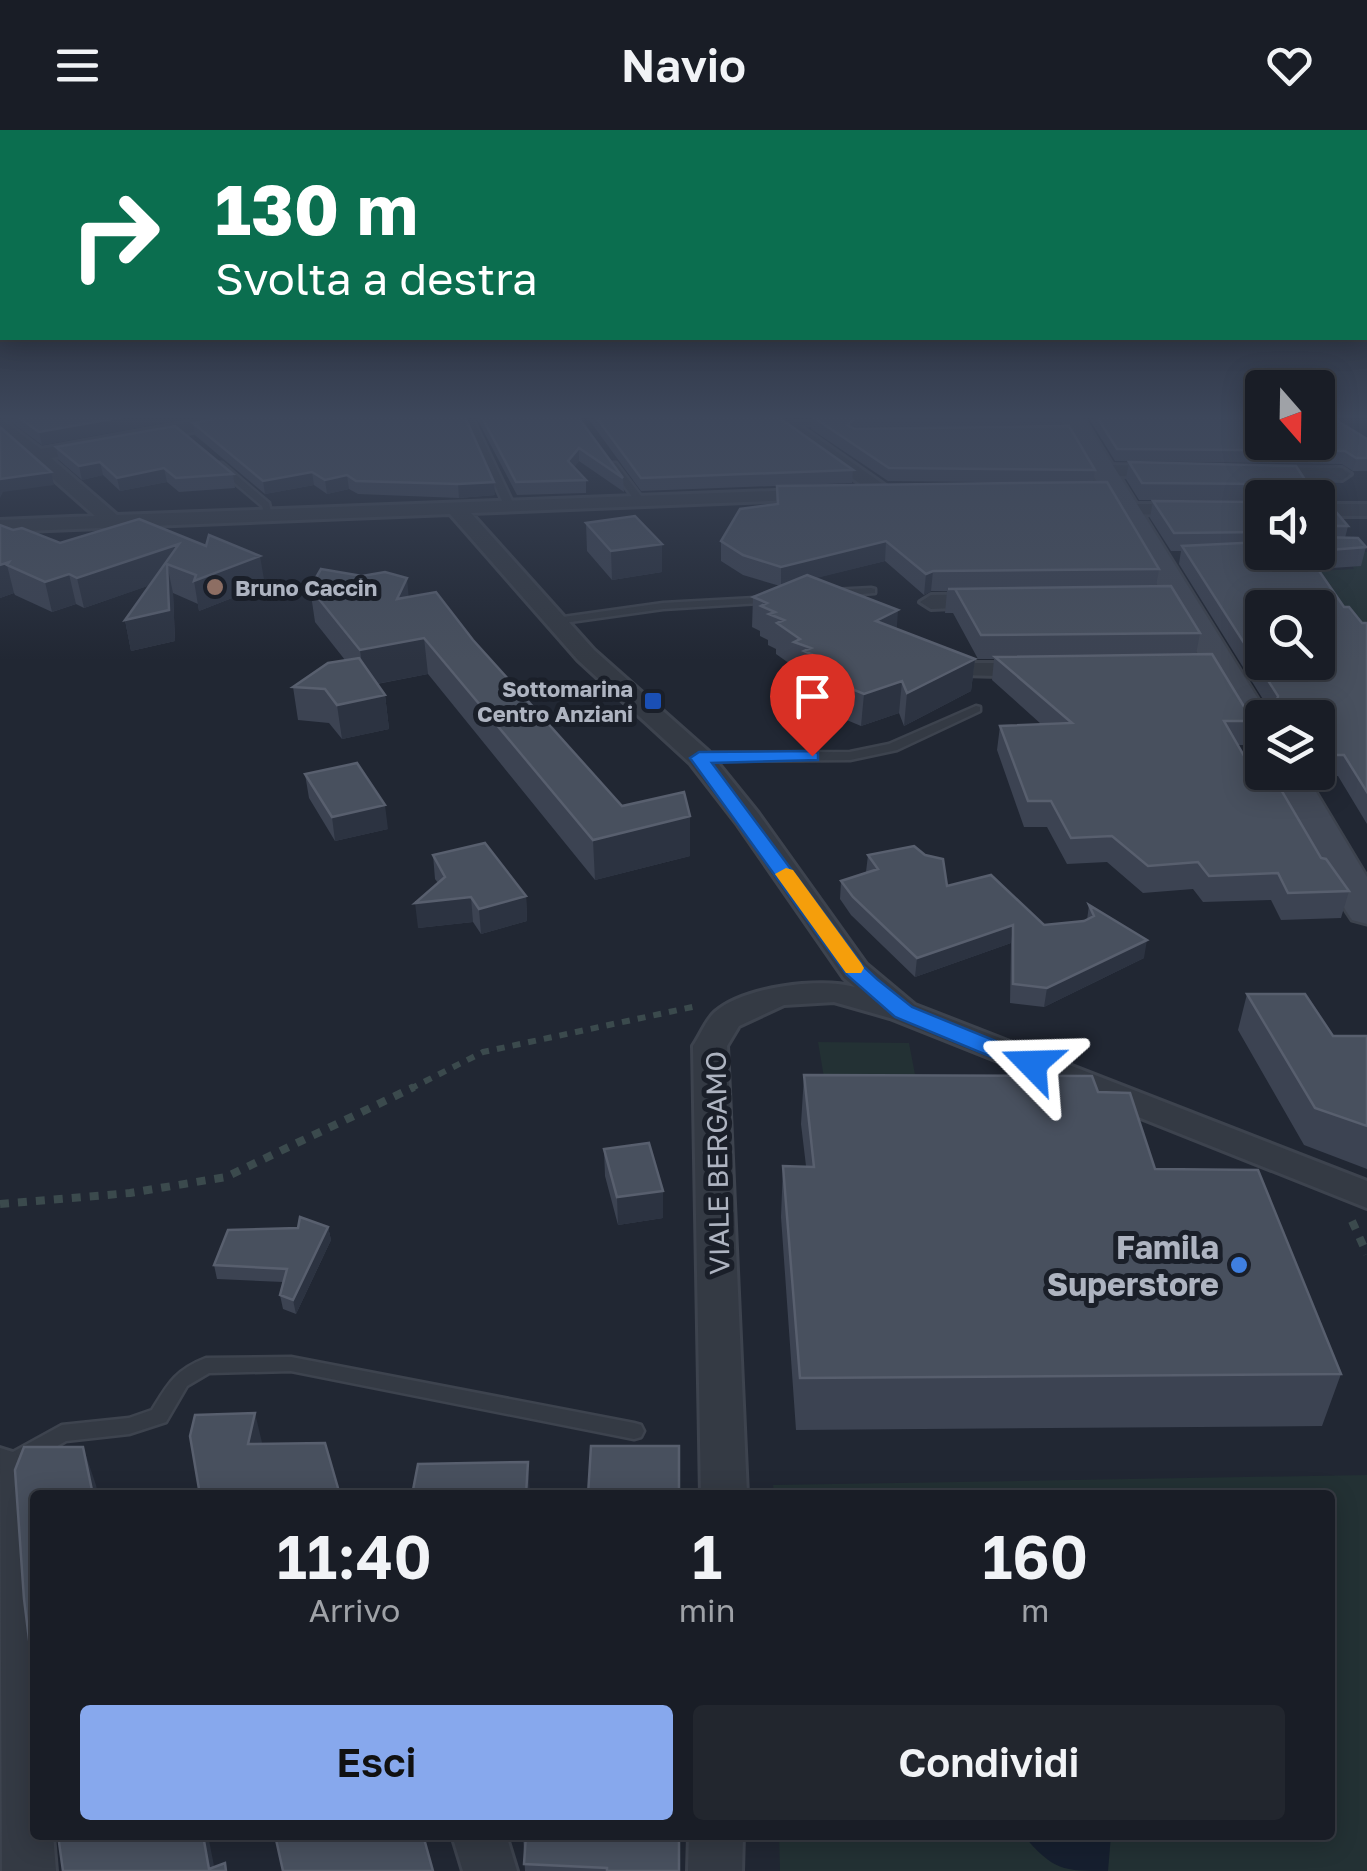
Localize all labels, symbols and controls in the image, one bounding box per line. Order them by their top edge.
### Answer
icon: menu [50,38,105,93]
text: Navio [621,38,746,92]
icon: heart [1262,38,1317,93]
text: 130 m [215,166,418,250]
icon: right [50,170,180,300]
text: Svolta a destra [215,251,538,305]
north arrow [1245,370,1335,460]
map controls [1245,370,1335,790]
button: sound [1245,480,1335,570]
place label: Bruno Caccin [235,574,377,601]
marker: Bruno Caccin [204,576,226,598]
button: search [1245,590,1335,680]
pin [770,654,855,757]
icon: arrive [785,669,840,724]
place label: Sottomarina Centro Anziani [477,675,633,727]
marker: Sottomarina Centro Anziani [642,690,664,712]
button: layers [1245,700,1335,790]
position arrow [980,1012,1084,1116]
street label: VIALE BERGAMO [699,1051,735,1275]
place label: Famila Superstore [1047,1228,1219,1303]
marker: Famila Superstore [1228,1254,1250,1276]
text: 11:40 [277,1520,432,1592]
text: 1 [692,1520,722,1592]
text: 160 [982,1520,1088,1592]
text: Arrivo [309,1591,400,1629]
text: min [679,1591,735,1629]
text: m [1021,1591,1049,1629]
button: Esci [80,1705,673,1820]
button: Condividi [693,1705,1285,1820]

